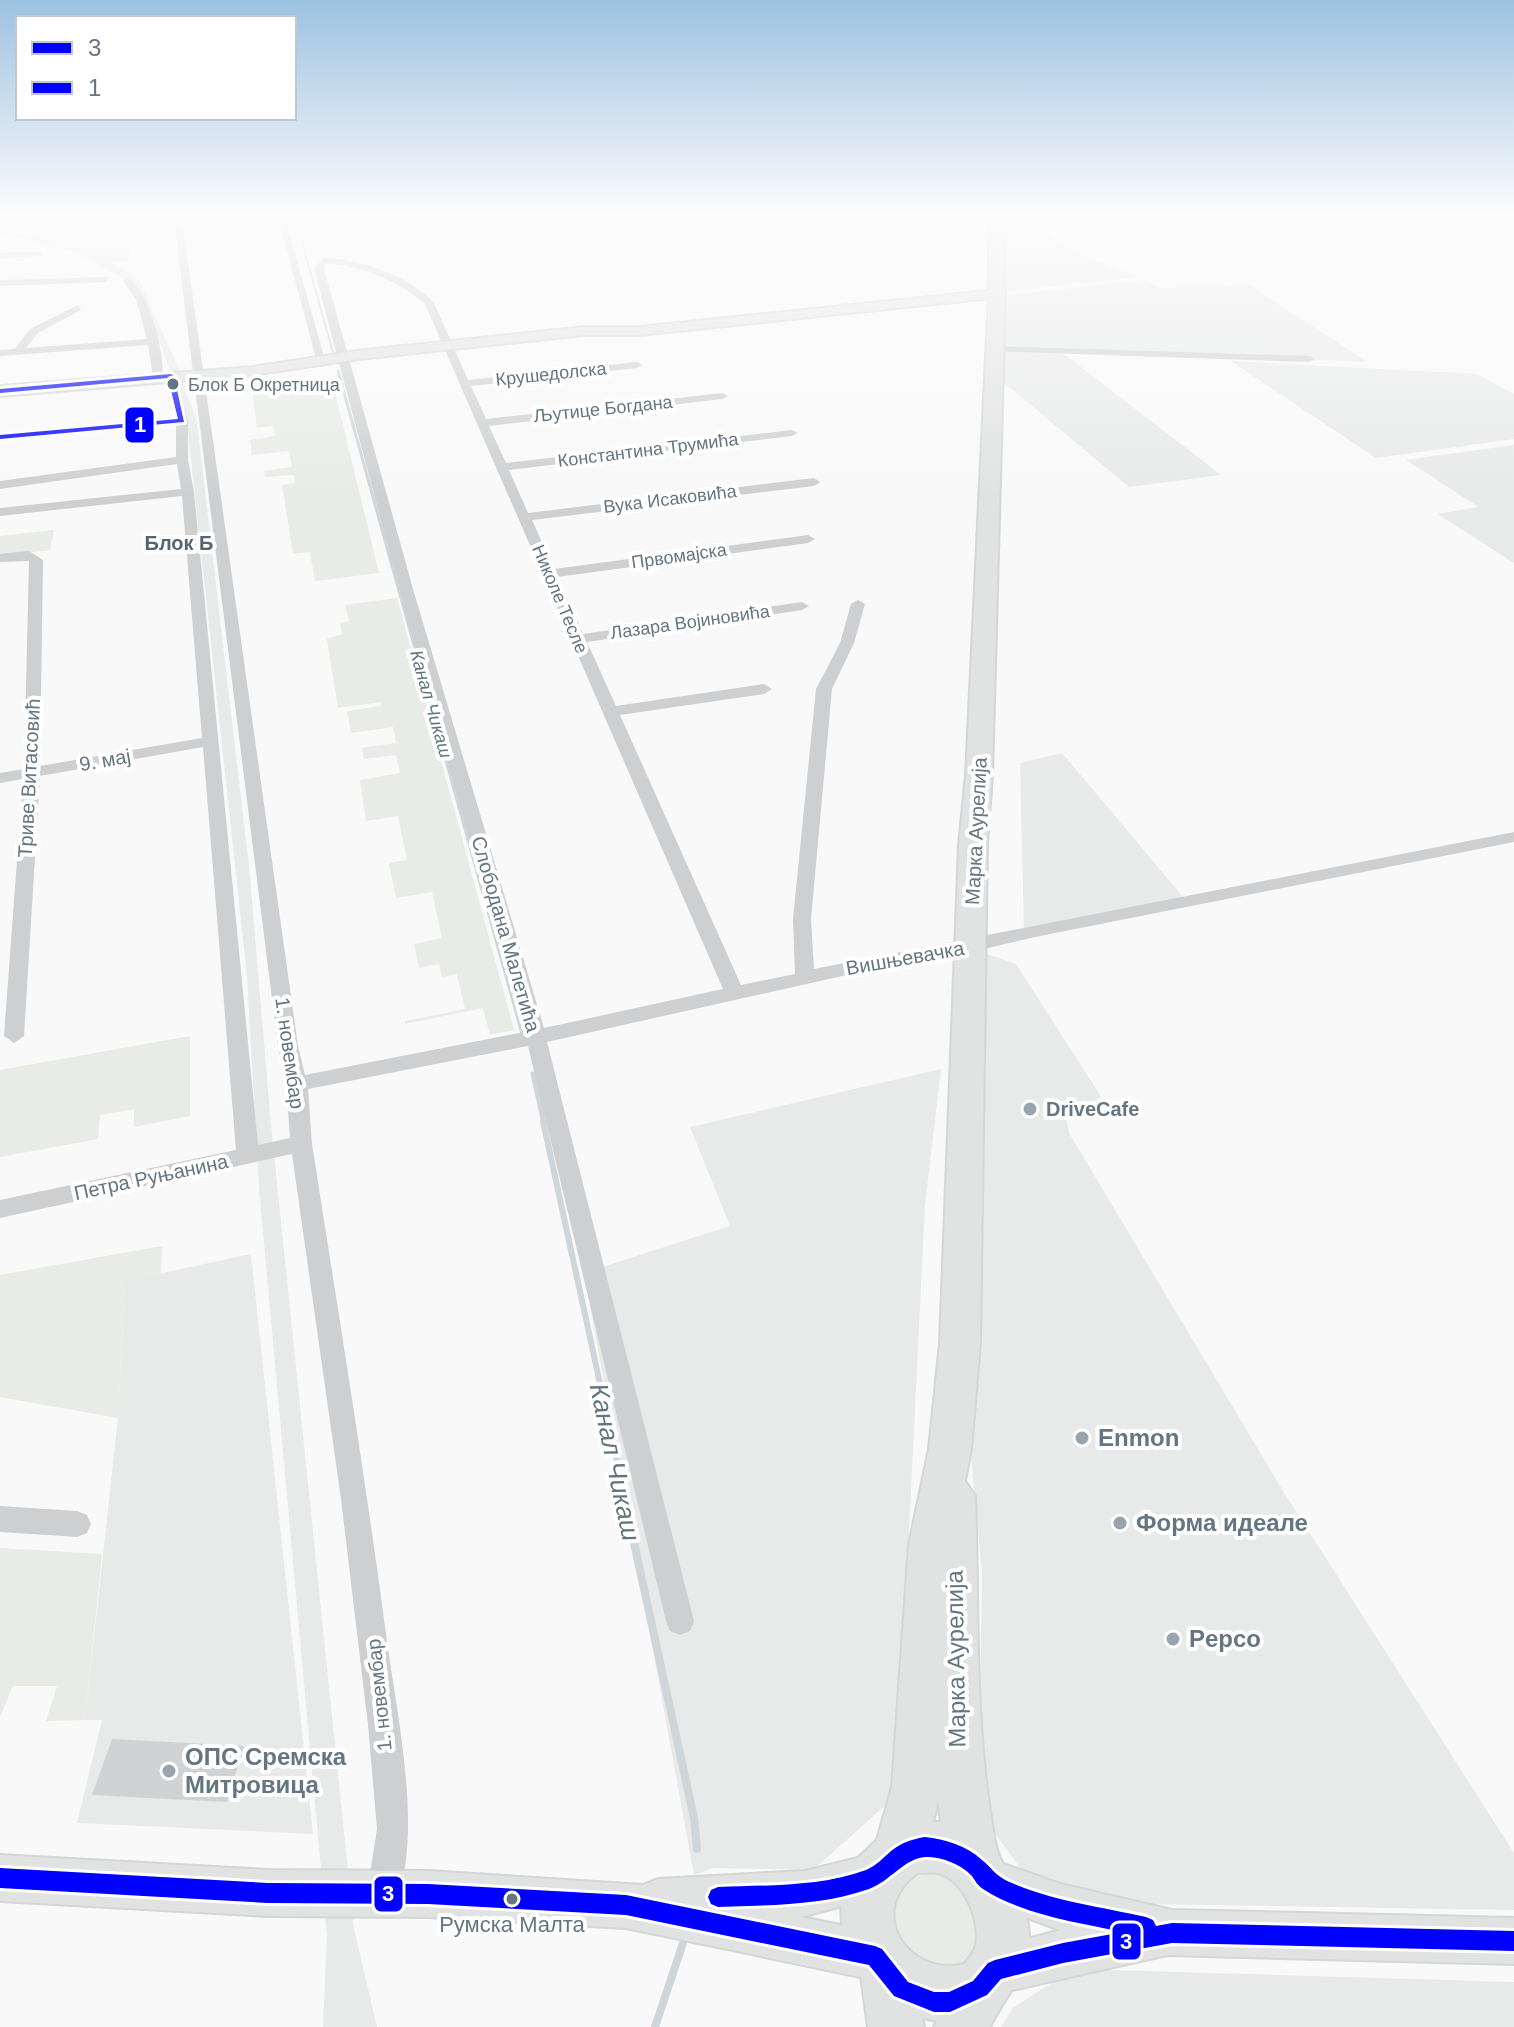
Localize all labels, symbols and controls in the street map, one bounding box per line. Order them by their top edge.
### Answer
legend [16,16,296,120]
text: 3 [88,34,101,61]
text: 1 [88,74,101,101]
street label: Крушедолска [495,358,608,390]
place label: Блок Б Окретница [188,375,341,395]
marker: Блок Б Окретница [165,376,181,392]
street label: Љутице Богдана [533,392,674,426]
line badge: 1 [124,406,155,444]
text: 1 [134,412,146,437]
street label: Константина Трумића [557,429,740,471]
street label: Вука Исаковића [602,481,739,517]
district label: Блок Б [145,532,213,554]
street label: Првомајска [630,539,729,573]
street label: Николе Тесле [528,542,592,656]
street label: Лазара Војиновића [609,601,772,643]
water label: Канал Чикаш [406,648,456,760]
street label: Триве Витасовић [14,698,44,858]
street label: 9. мај [78,745,132,775]
street label: Марка Аурелија [961,756,991,905]
street label: Слободана Малетића [467,833,545,1035]
street label: Вишњевачка [844,937,967,979]
street label: 1. новембар [271,996,309,1110]
place label: DriveCafe [1046,1098,1139,1120]
marker: DriveCafe [1021,1100,1039,1118]
street label: Петра Руњанина [72,1150,231,1204]
water label: Канал Чикаш [584,1380,646,1544]
place label: Enmon [1098,1424,1179,1451]
marker: Enmon [1073,1429,1091,1447]
place label: Форма идеале [1136,1509,1308,1536]
marker: Форма идеале [1111,1514,1129,1532]
street label: Марка Аурелија [940,1569,971,1748]
place label: Pepco [1189,1625,1261,1652]
marker: Pepco [1164,1630,1182,1648]
street label: 1. новембар [362,1638,396,1752]
place label: ОПС Сремска Митровица [185,1743,347,1798]
marker: ОПС Сремска Митровица [160,1762,178,1780]
line badge: 3 [373,1875,404,1913]
text: 3 [382,1881,394,1906]
marker: Румска Малта [504,1891,520,1907]
place label: Румска Малта [439,1912,586,1937]
line badge: 3 [1111,1922,1142,1961]
text: 3 [1120,1929,1132,1954]

